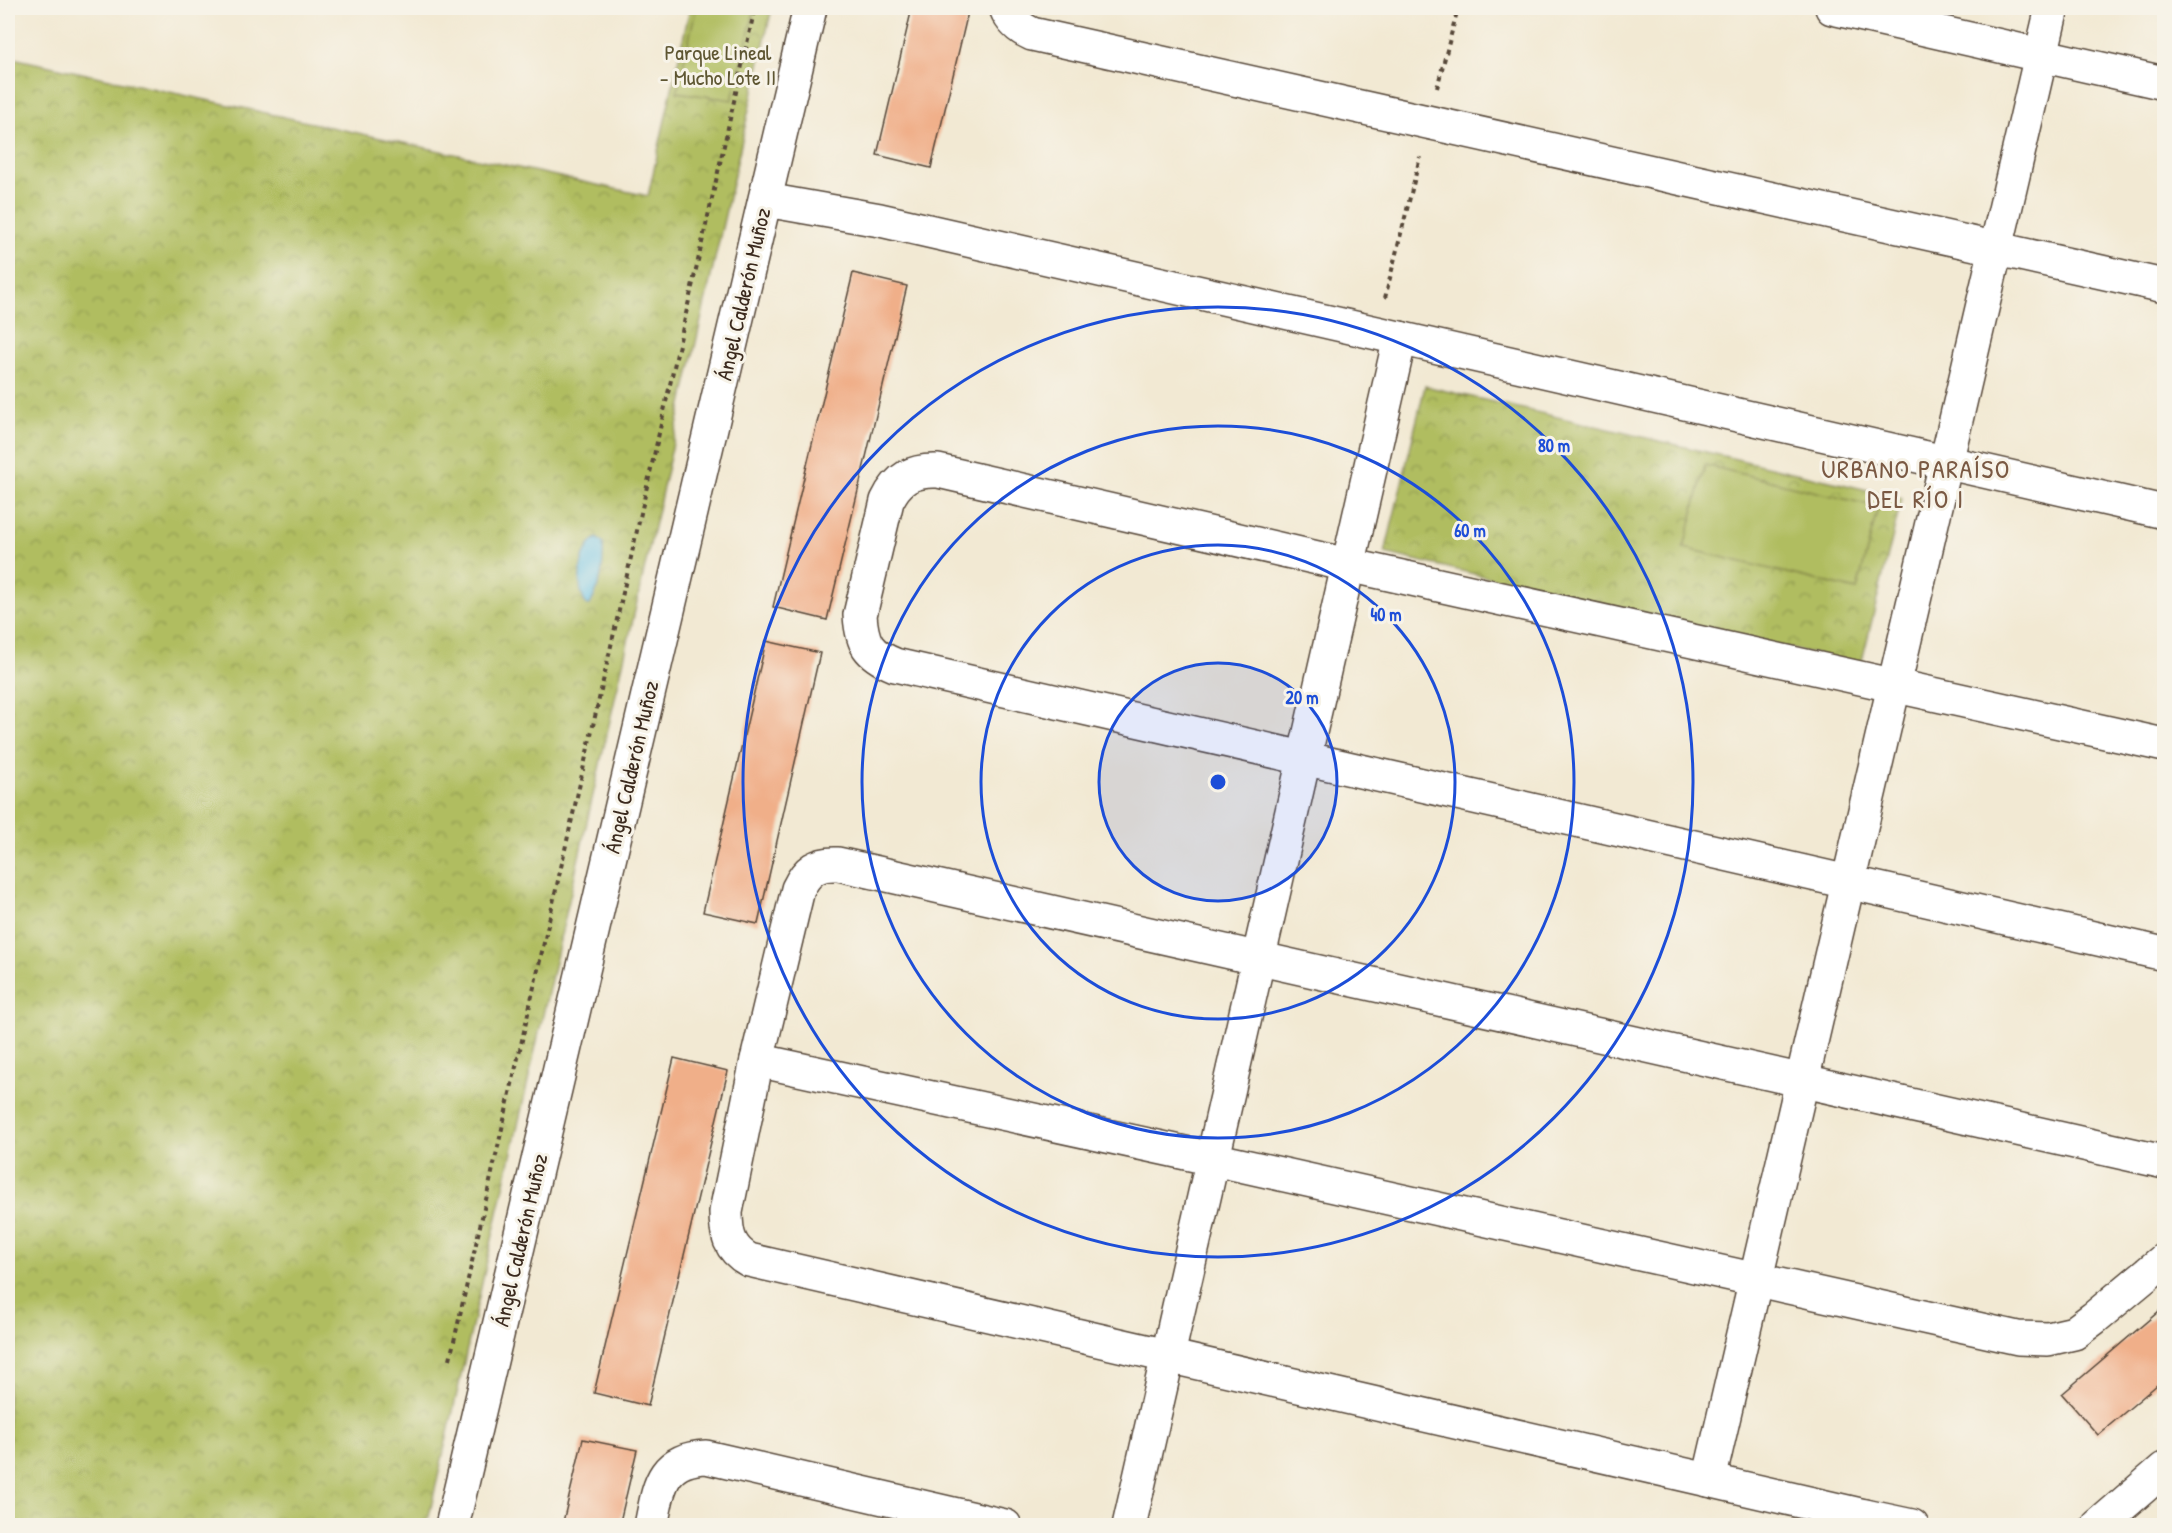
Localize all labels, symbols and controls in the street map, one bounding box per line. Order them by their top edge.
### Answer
park label: Parque Lineal - Mucho Lote II [660,37,776,92]
street label: Ángel Calderón Muñoz [709,205,777,383]
text: 80 m [1538,433,1570,458]
district label: URBANO PARAÍSO DEL RÍO I [1821,451,2011,516]
text: 60 m [1454,518,1486,543]
text: 40 m [1370,602,1402,627]
street label: Ángel Calderón Muñoz [597,678,665,856]
text: 20 m [1286,685,1318,710]
centre of rings [1208,772,1228,792]
street label: Ángel Calderón Muñoz [486,1151,554,1329]

